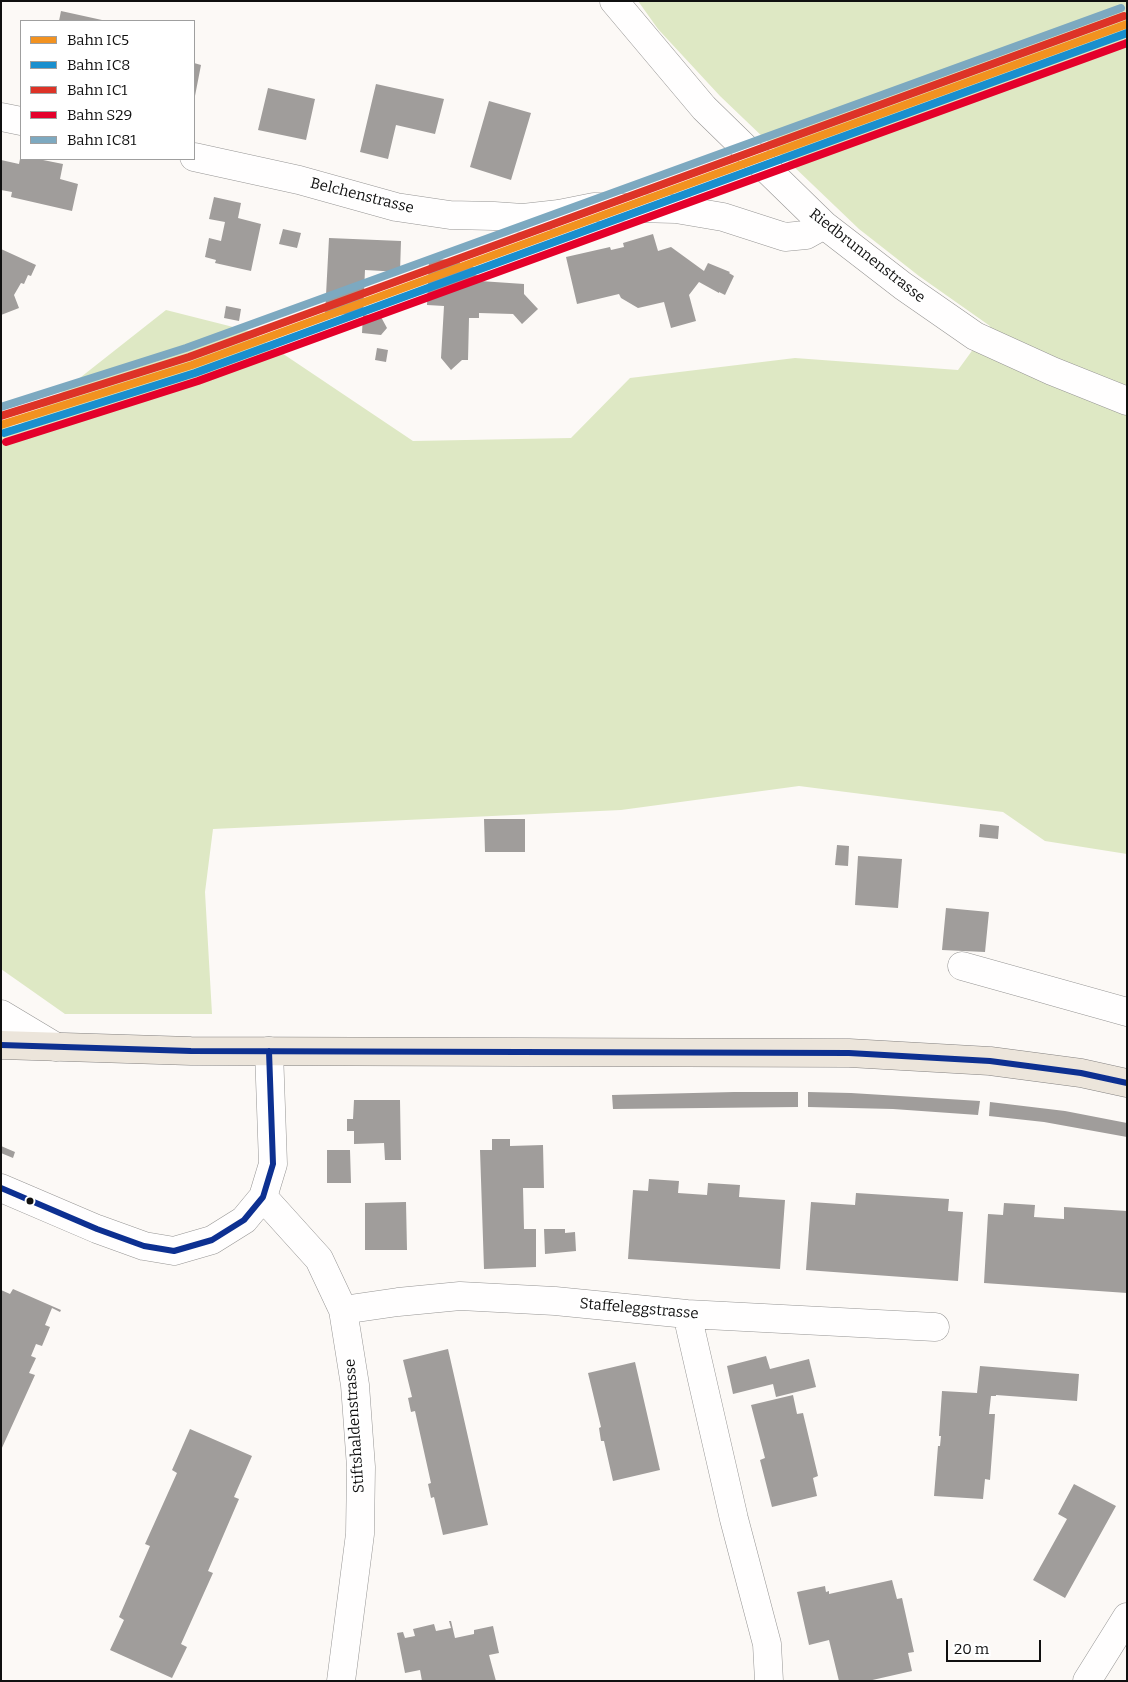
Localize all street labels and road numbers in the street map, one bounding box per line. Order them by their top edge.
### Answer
street label: Belchenstrasse [308,174,416,218]
street label: Riedbrunnenstrasse [806,205,928,307]
street label: Staffeleggstrasse [579,1295,699,1323]
street label: Stiftshaldenstrasse [341,1358,369,1494]

